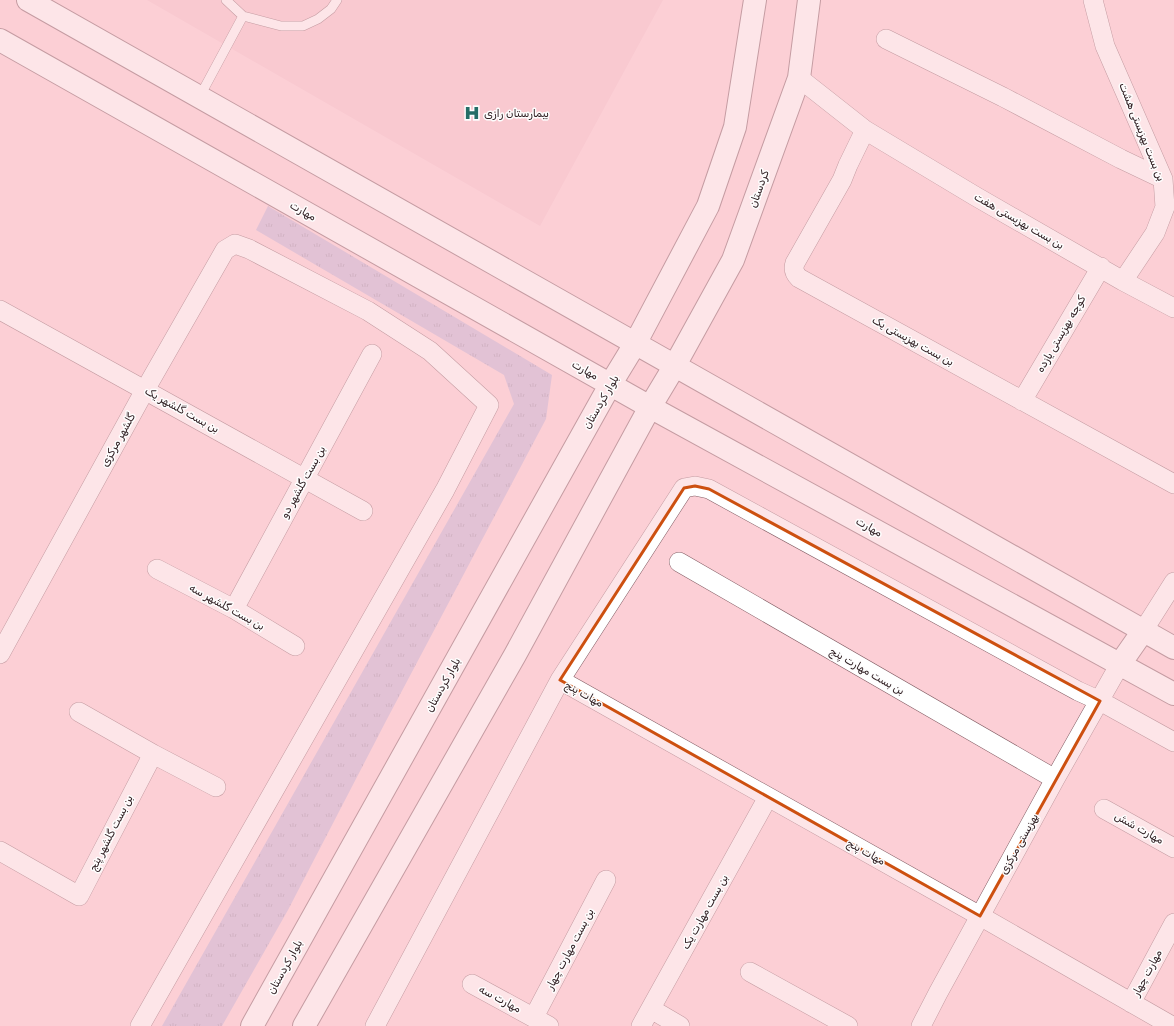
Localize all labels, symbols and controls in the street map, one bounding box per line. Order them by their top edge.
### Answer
street label: بن بست بهزیستی هشت [1116,81,1168,183]
hospital icon: بیمارستان رازی [463,104,481,122]
place label: بیمارستان رازی [484,107,549,120]
street label: کردستان [746,168,772,209]
street label: بن بست بهزیستی هفت [972,190,1066,252]
street label: مهارت [287,198,319,224]
street label: کوچه بهزیستی یازده [1034,293,1089,375]
street label: بن بست بهزیستی یک [870,313,956,369]
street label: مهارت [569,357,601,383]
street label: بلوار کردستان [580,373,623,432]
street label: بن بست گلشهر یک [143,384,222,436]
street label: گلشهر مرکزی [98,411,138,469]
street label: بن بست گلشهر دو [278,444,329,521]
street label: مهارت [853,514,885,540]
street label: بن بست گلشهر سه [187,581,267,633]
street label: بن بست مهارت پنج [826,644,907,699]
street label: بلوار کردستان [423,655,464,715]
street label: مهات پنج [562,678,605,712]
street label: بن بست گلشهر پنج [86,793,138,874]
street label: مهارت شش [1112,809,1166,847]
street label: بهزیستی مرکزی [997,811,1041,877]
street label: مهات پنج [844,836,887,870]
street label: بن بست مهارت یک [679,872,731,952]
street label: بن بست مهارت چهار [543,906,597,993]
street label: بلوار کردستان [265,937,306,997]
street label: مهارت چهار [1129,948,1165,999]
street label: مهارت سه [477,982,523,1016]

